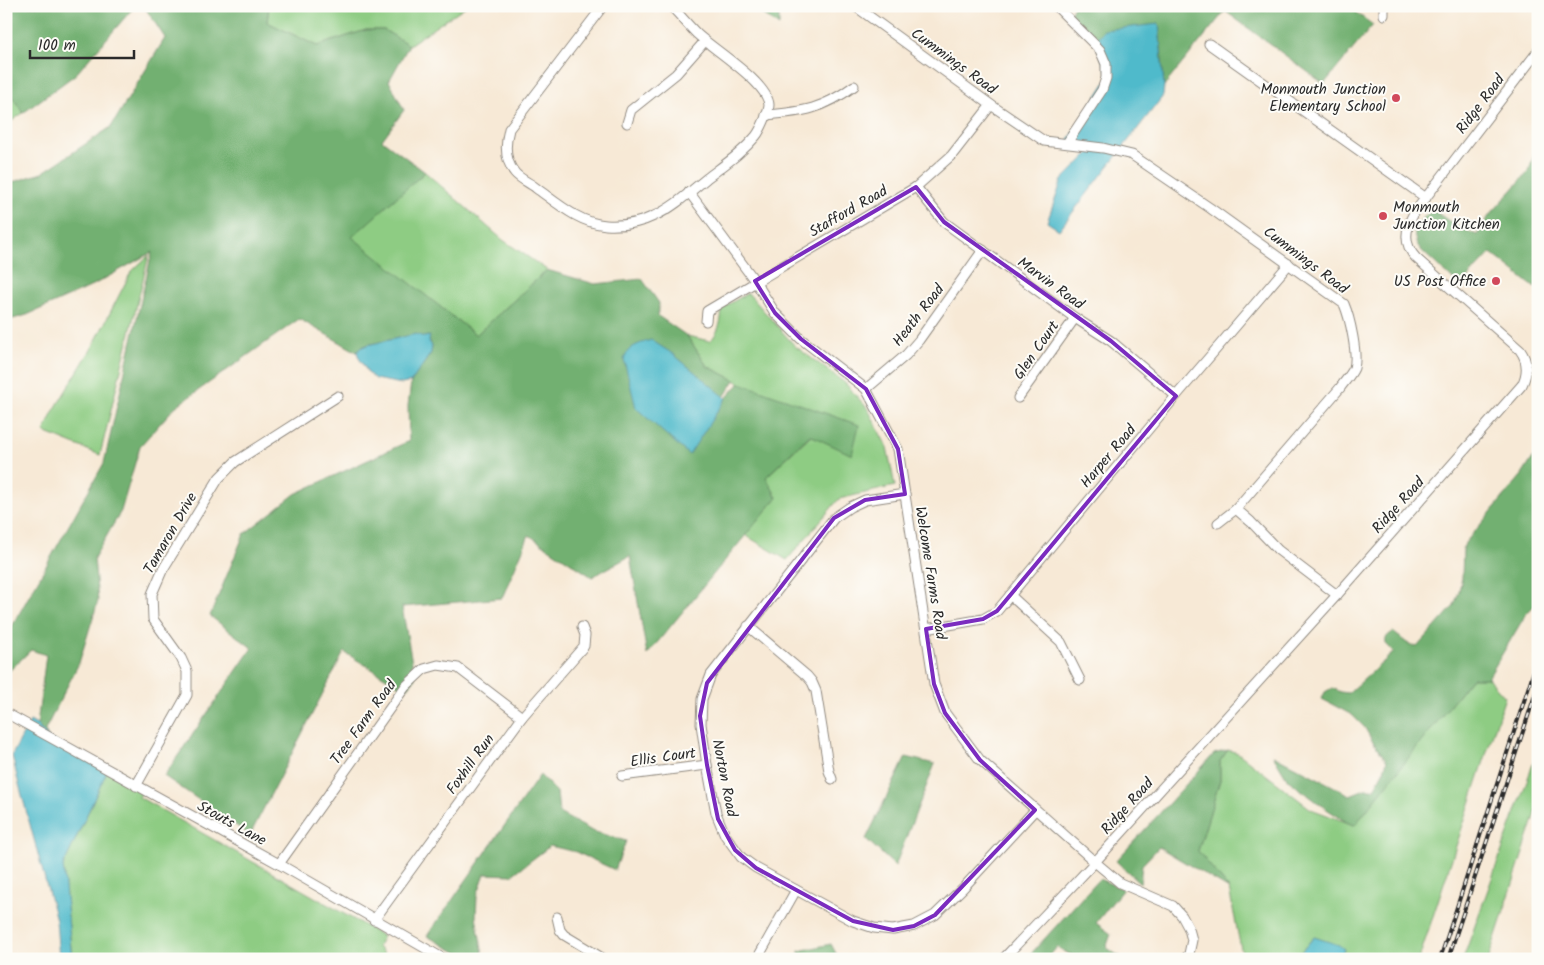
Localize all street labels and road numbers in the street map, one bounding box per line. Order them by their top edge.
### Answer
street label: Cummings Road [905,22,1002,102]
street label: Ridge Road [1450,69,1512,140]
street label: Stafford Road [805,179,893,244]
street label: Cummings Road [1258,221,1353,301]
street label: Marvin Road [1012,251,1089,317]
street label: Heath Road [887,279,951,352]
street label: Glen Court [1008,316,1066,385]
street label: Harper Road [1075,419,1143,494]
street label: Ridge Road [1366,471,1431,540]
street label: Tamaron Drive [138,488,204,579]
street label: Welcome Farms Road [908,505,952,642]
street label: Tree Farm Road [325,675,403,770]
street label: Foxhill Run [441,729,501,800]
street label: Norton Road [705,737,743,820]
street label: Ellis Court [629,741,698,774]
street label: Ridge Road [1095,772,1160,841]
street label: Stouts Lane [192,795,271,853]

